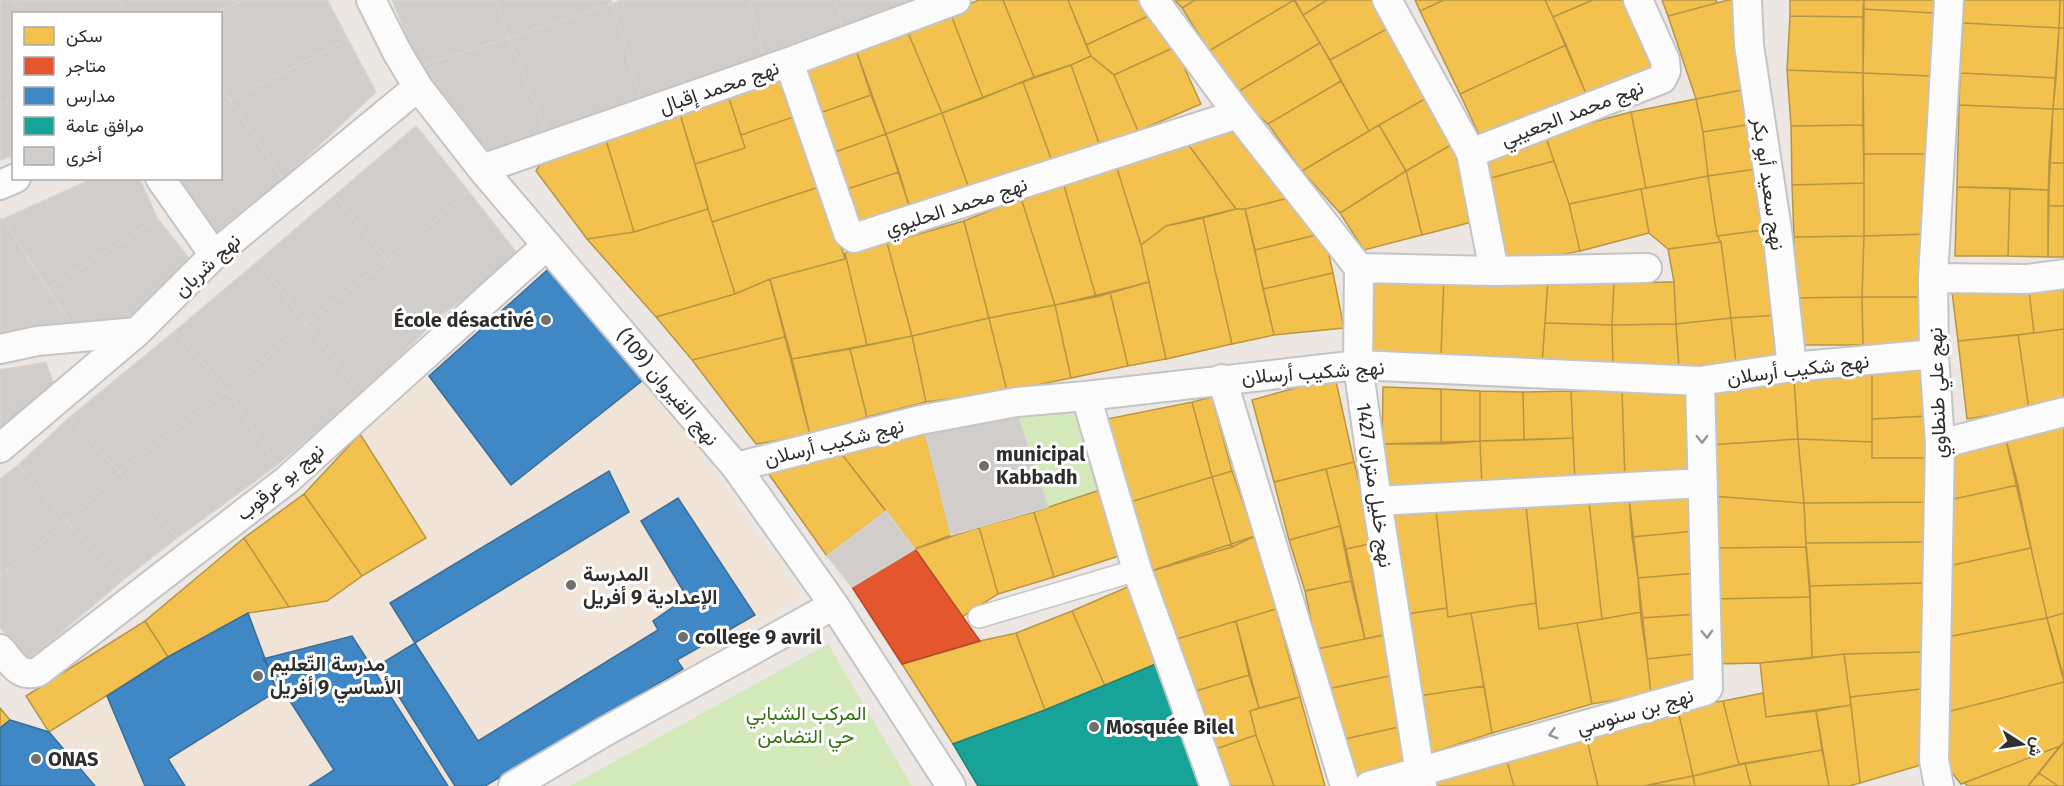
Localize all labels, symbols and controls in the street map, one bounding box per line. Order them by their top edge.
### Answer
legend [12,12,222,180]
text: سكن [66,25,102,47]
text: متاجر [65,55,106,77]
street label: نهج محمد إقبال [656,55,783,121]
street label: نهج محمد الجعيبي [1497,75,1649,156]
text: مدارس [66,85,115,107]
text: مرافق عامة [66,115,144,137]
street label: نهج سعيد أبو بكر [1746,115,1790,252]
text: أخرى [66,145,102,167]
street label: نهج محمد الحليوي [882,172,1032,245]
street label: نهج شربان [169,228,247,303]
place label: École désactivé [394,307,534,332]
marker: École désactivé [539,313,553,327]
street label: نهج القيروان (109) [610,323,724,452]
street label: نهج علي طنطاوي [1923,327,1956,459]
street label: نهج شكيب أرسلان [1726,348,1871,392]
street label: نهج شكيب أرسلان [1241,355,1385,391]
street label: نهج خليل متران 1427 [1350,401,1398,569]
street label: نهج شكيب أرسلان [762,413,907,473]
one-way arrow [1695,435,1708,444]
street label: نهج بو عرقوب [231,438,330,527]
place label: municipal Kabbadh [996,442,1085,489]
marker: municipal Kabbadh [977,459,991,473]
place label: المدرسة الإعدادية 9 أفريل [583,562,718,610]
marker: المدرسة الإعدادية 9 أفريل [564,578,578,592]
place label: college 9 avril [695,625,822,649]
marker: college 9 avril [676,630,690,644]
one-way arrow [1700,630,1713,639]
place label: مدرسة التّعليم الأساسي 9 أفريل [270,652,401,704]
marker: مدرسة التّعليم الأساسي 9 أفريل [251,669,265,683]
street label: نهج بن سنوسي [1574,683,1698,744]
park label: المركب الشبابي حي التضامن [746,701,866,753]
north arrow [1992,714,2052,774]
place label: Mosquée Bilel [1106,715,1234,739]
marker: Mosquée Bilel [1087,720,1101,734]
one-way arrow [1548,727,1559,739]
text: ش [2025,736,2047,758]
place label: ONAS [48,747,98,771]
marker: ONAS [29,752,43,766]

